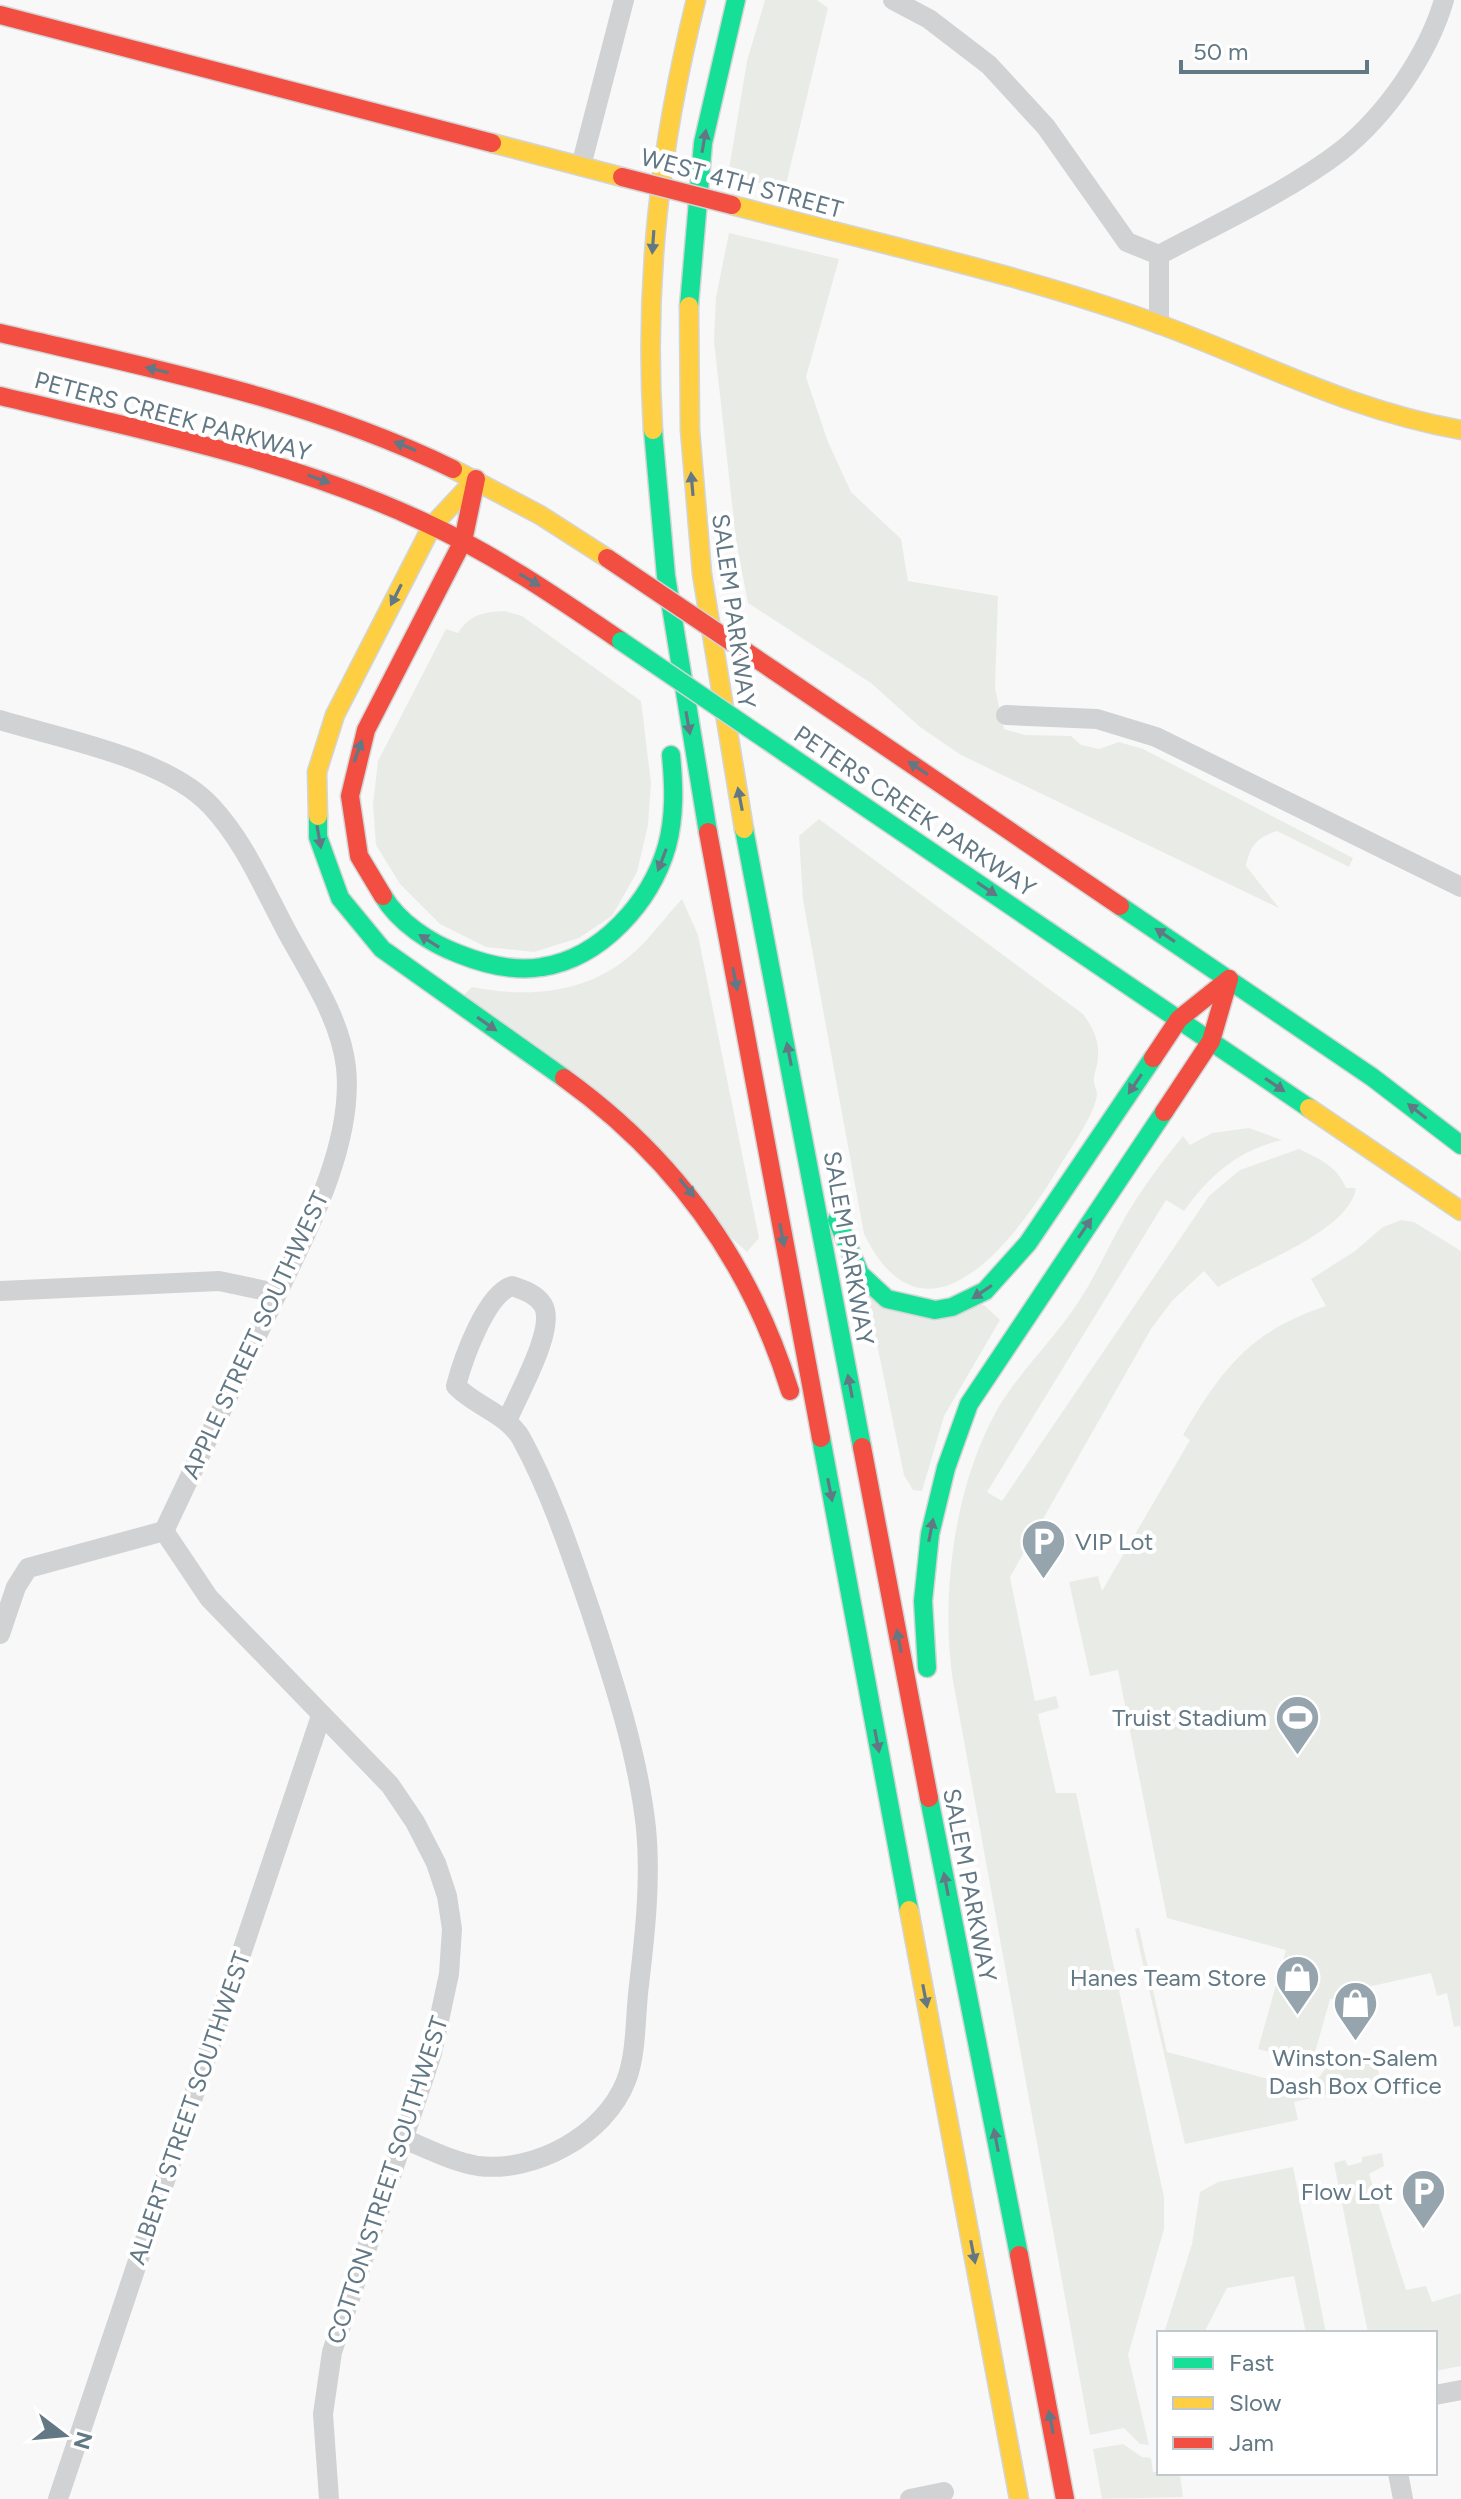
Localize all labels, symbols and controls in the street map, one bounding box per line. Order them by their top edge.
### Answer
scale bar [1181,24,1367,74]
text: 50 m [1193,37,1249,66]
one-way arrow [699,128,711,153]
street label: WEST 4TH STREET [638,142,846,224]
one-way arrow [646,230,659,255]
one-way arrow [144,363,169,376]
street label: PETERS CREEK PARKWAY [32,365,315,467]
one-way arrow [393,440,417,453]
one-way arrow [685,471,698,496]
one-way arrow [307,473,331,486]
street label: SALEM PARKWAY [706,512,762,711]
one-way arrow [519,573,541,587]
one-way arrow [389,583,403,606]
one-way arrow [682,711,694,736]
street label: PETERS CREEK PARKWAY [789,719,1042,903]
one-way arrow [352,739,364,763]
one-way arrow [907,761,928,776]
one-way arrow [734,786,746,811]
one-way arrow [313,825,325,850]
one-way arrow [655,848,668,872]
one-way arrow [977,882,998,897]
one-way arrow [1154,928,1175,943]
one-way arrow [418,933,439,948]
one-way arrow [729,967,741,992]
one-way arrow [476,1016,497,1031]
one-way arrow [782,1041,795,1066]
one-way arrow [1129,1073,1143,1095]
one-way arrow [1265,1077,1286,1092]
one-way arrow [1407,1103,1427,1119]
street label: SALEM PARKWAY [818,1149,880,1348]
one-way arrow [678,1178,694,1198]
street label: APPLE STREET SOUTHWEST [176,1187,334,1483]
one-way arrow [1077,1217,1092,1238]
one-way arrow [777,1222,789,1247]
one-way arrow [971,1284,992,1299]
one-way arrow [844,1373,856,1398]
one-way arrow [825,1478,837,1503]
one-way arrow [925,1517,937,1542]
parking icon: VIP Lot [1020,1517,1068,1580]
place label: VIP Lot [1075,1527,1153,1556]
one-way arrow [892,1629,905,1654]
sports icon: Truist Stadium [1274,1693,1322,1756]
place label: Truist Stadium [1112,1703,1267,1732]
one-way arrow [872,1728,884,1753]
street label: SALEM PARKWAY [937,1786,1003,1985]
one-way arrow [939,1872,951,1897]
street label: ALBERT STREET SOUTHWEST [122,1948,256,2268]
shop icon: Hanes Team Store [1273,1953,1321,2016]
place label: Hanes Team Store [1070,1963,1266,1992]
shop icon: Winston-Salem Dash Box Office [1331,1979,1379,2042]
one-way arrow [920,1984,932,2009]
street label: COTTON STREET SOUTHWEST [320,2013,454,2347]
place label: Winston-Salem Dash Box Office [1268,2043,1442,2100]
one-way arrow [989,2127,1001,2152]
parking icon: Flow Lot [1400,2167,1448,2230]
place label: Flow Lot [1301,2177,1393,2206]
one-way arrow [967,2240,980,2265]
legend [1157,2331,1437,2475]
text: Fast [1229,2348,1274,2377]
text: Slow [1229,2388,1282,2417]
north arrow [24,2395,104,2475]
one-way arrow [1044,2410,1056,2435]
text: N [67,2428,98,2452]
text: Jam [1229,2428,1274,2457]

